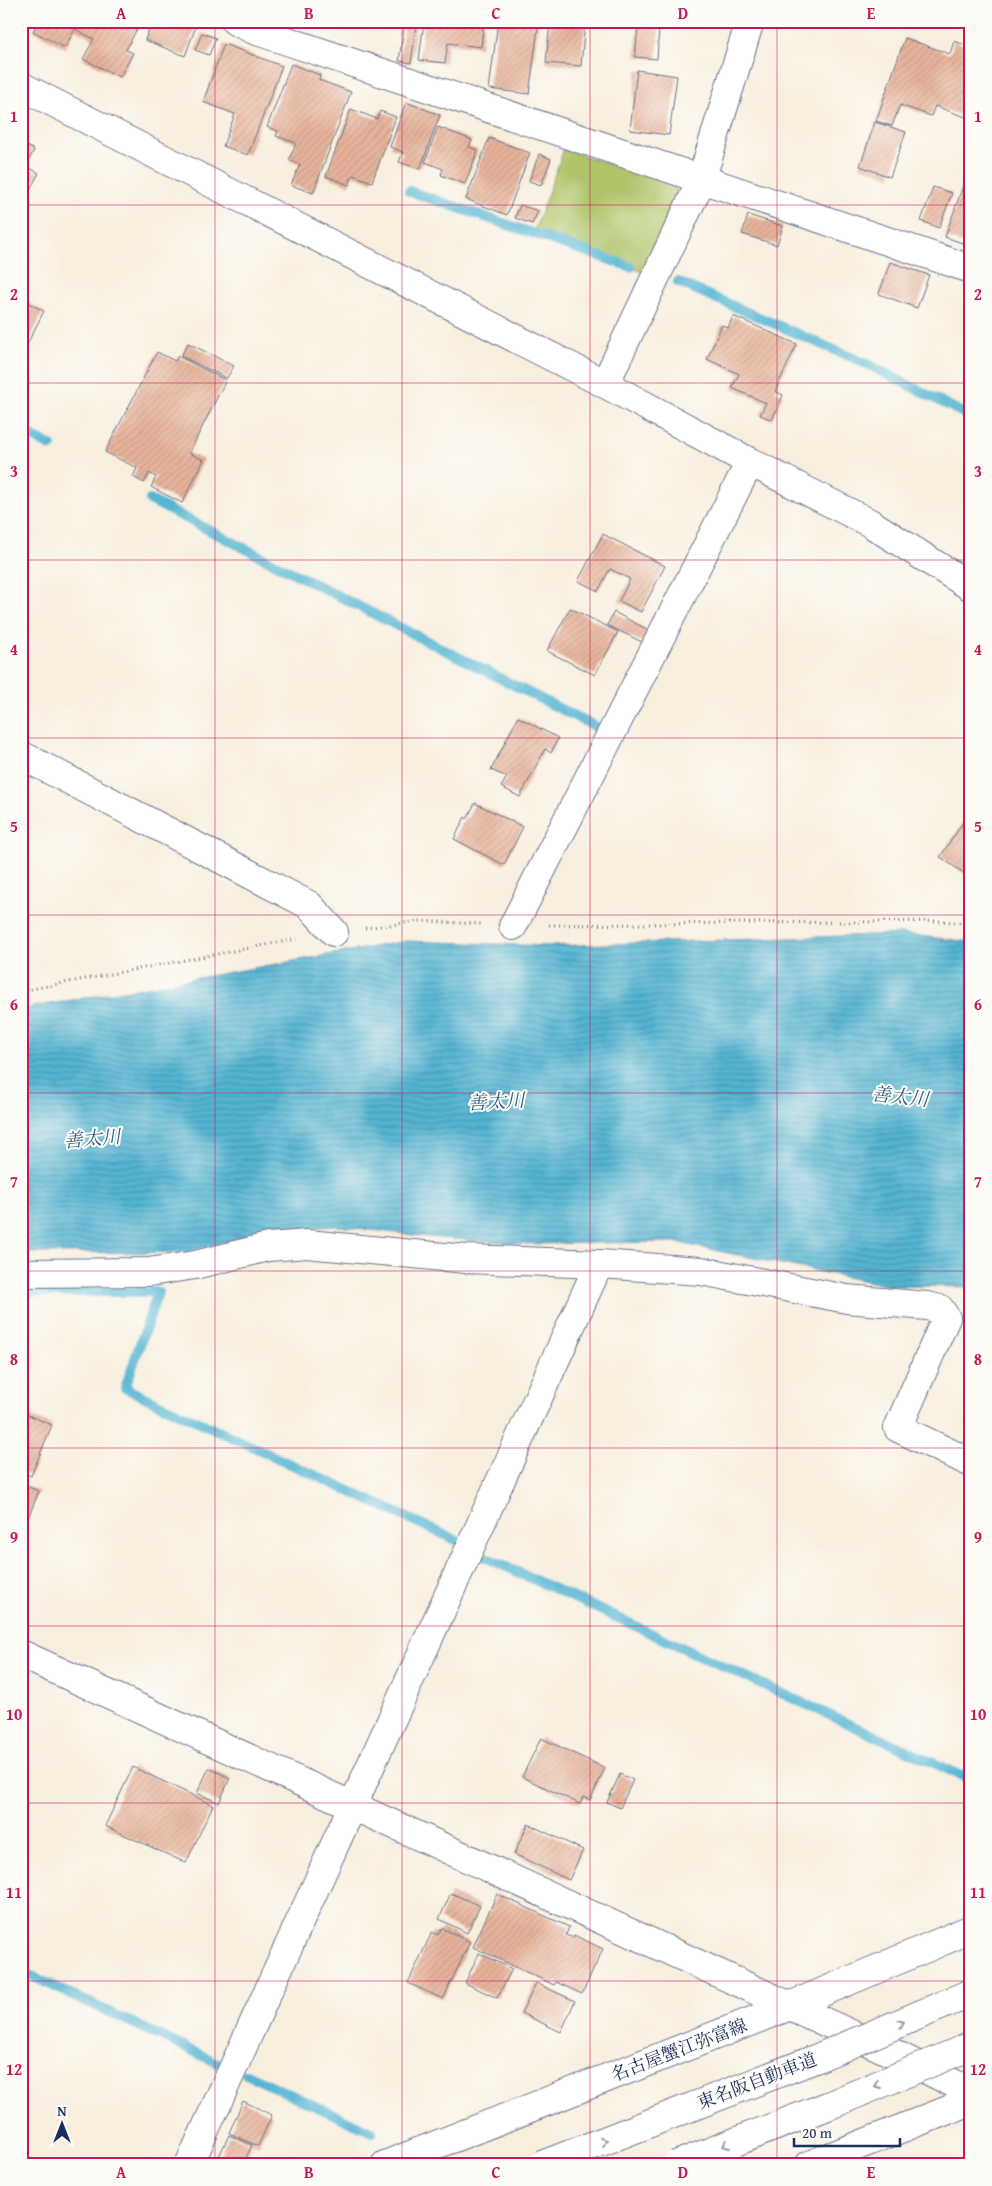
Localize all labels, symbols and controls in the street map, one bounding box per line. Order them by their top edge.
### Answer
text: A [116,1,127,25]
text: B [304,1,314,25]
text: C [491,1,501,25]
text: D [678,1,688,25]
text: E [867,1,876,25]
text: 1 [10,104,18,128]
text: 1 [974,104,982,128]
text: 2 [10,282,18,306]
text: 2 [974,282,982,306]
text: 3 [10,459,18,483]
text: 3 [974,459,982,483]
text: 4 [10,637,18,661]
text: 4 [974,637,982,661]
text: 5 [10,814,18,838]
text: 5 [974,814,982,838]
text: 6 [10,992,18,1016]
text: 6 [974,992,982,1016]
water label: 善太川 [870,1079,932,1113]
water label: 善太川 [467,1085,527,1116]
water label: 善太川 [62,1121,124,1154]
text: 7 [10,1169,18,1193]
text: 7 [974,1169,982,1193]
text: 8 [10,1347,18,1371]
text: 8 [974,1347,982,1371]
text: 9 [10,1525,18,1549]
text: 9 [974,1525,982,1549]
text: 10 [6,1702,22,1726]
text: 10 [970,1702,986,1726]
text: 11 [6,1880,22,1904]
text: 11 [970,1880,986,1904]
street label: 名古屋蟹江弥富線 [607,2011,751,2088]
one-way arrow [896,2018,905,2029]
street label: 東名阪自動車道 [693,2045,820,2116]
text: 12 [6,2057,22,2081]
text: 12 [970,2057,986,2081]
one-way arrow [873,2079,882,2090]
north arrow [38,2098,88,2148]
text: N [57,2101,67,2121]
scale bar [794,2116,901,2148]
text: 20 m [802,2122,833,2143]
one-way arrow [599,2137,608,2147]
one-way arrow [722,2139,731,2149]
text: A [116,2160,127,2184]
text: B [304,2160,314,2184]
text: C [491,2160,501,2184]
text: D [678,2160,688,2184]
text: E [867,2160,876,2184]

